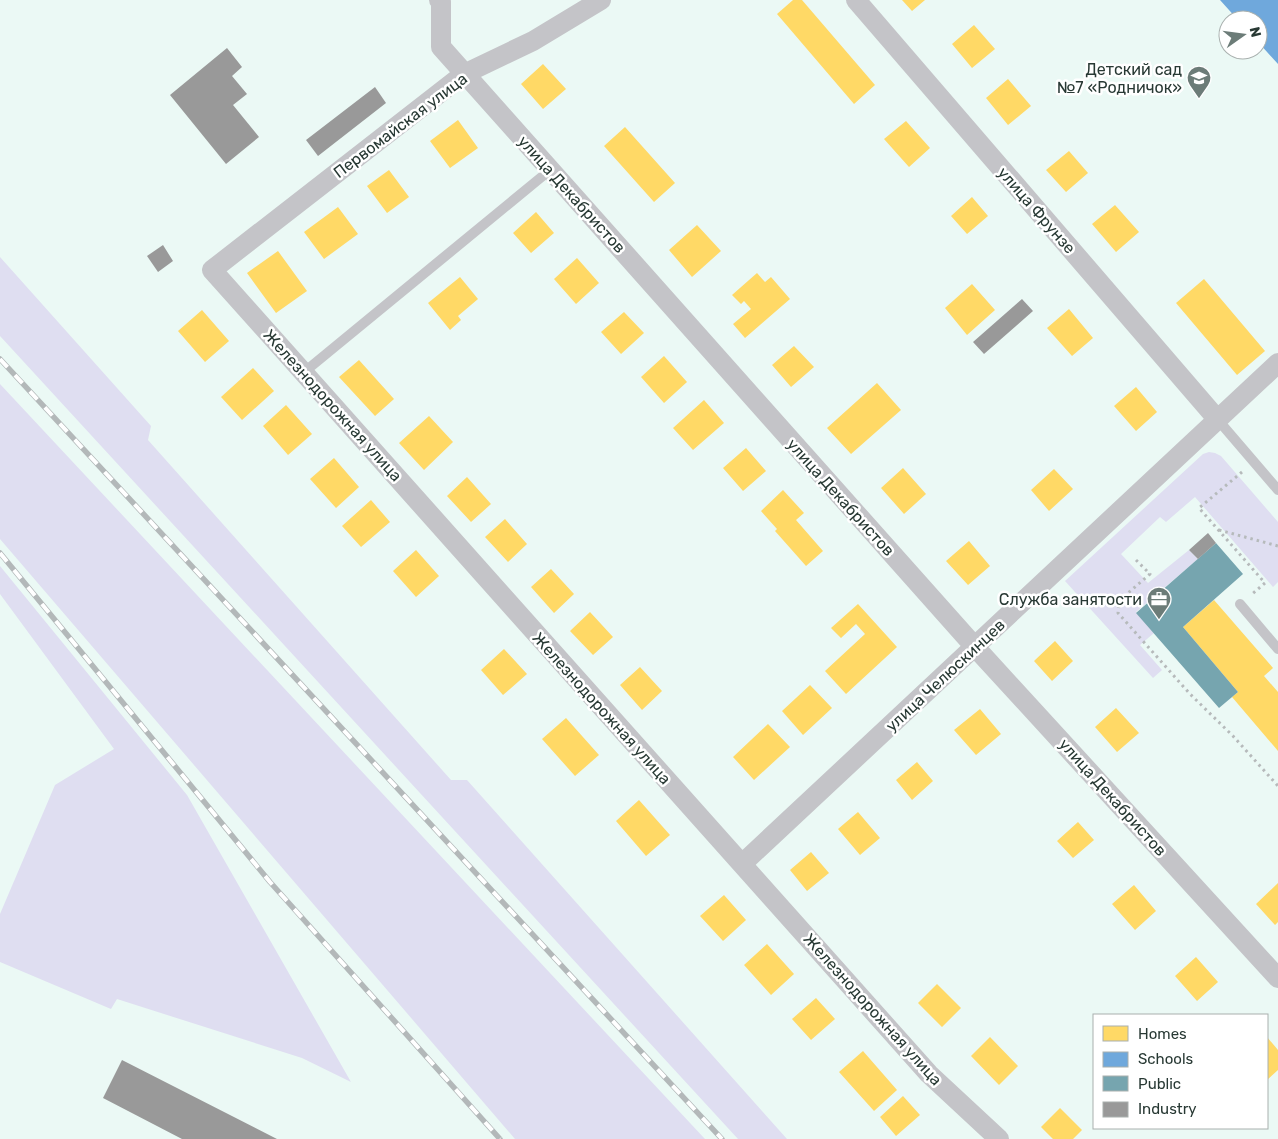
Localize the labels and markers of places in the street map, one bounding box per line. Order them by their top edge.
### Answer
place label: Детский сад №7 «Родничок» [1057,60,1182,97]
school or university icon: Детский сад №7 «Родничок» [1186,65,1212,99]
office icon: Служба занятости [1146,586,1172,620]
place label: Служба занятости [999,590,1142,609]

